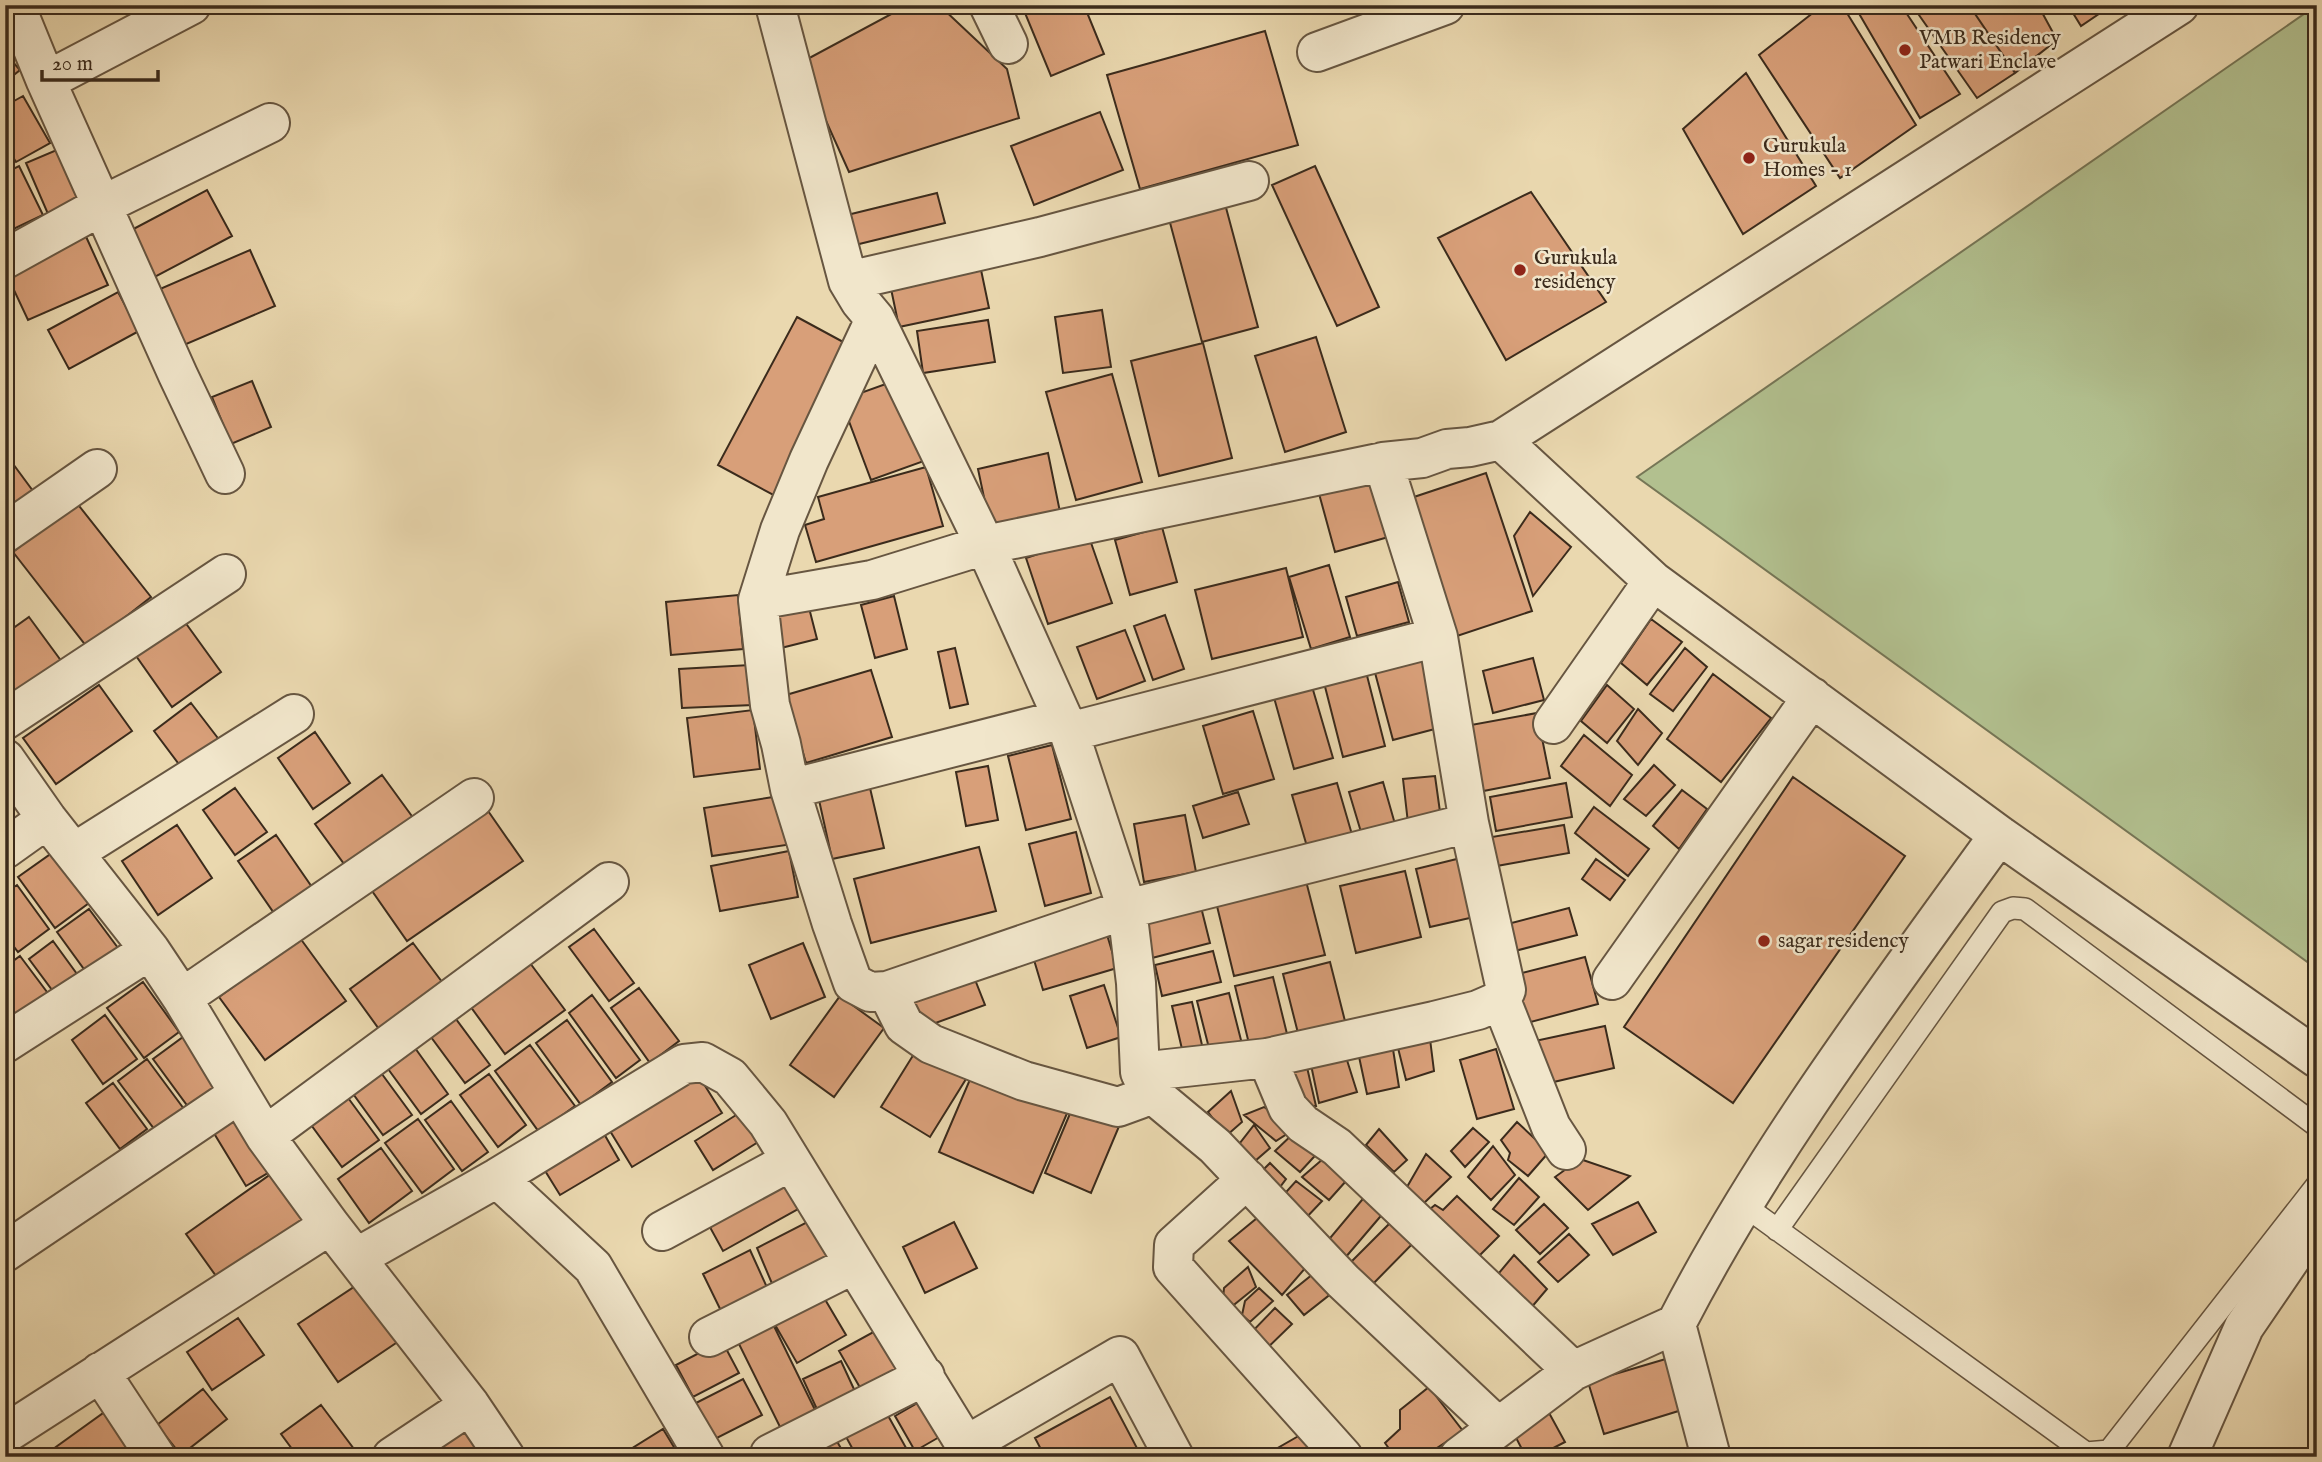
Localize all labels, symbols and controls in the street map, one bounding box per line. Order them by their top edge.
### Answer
place label: VMB Residency Patwari Enclave [1918,25,2061,76]
scale bar [42,38,158,82]
marker: VMB Residency Patwari Enclave [1897,42,1913,58]
text: 20 m [52,51,93,78]
place label: Gurukula Homes - 1 [1763,133,1852,184]
marker: Gurukula Homes - 1 [1741,150,1757,166]
place label: Gurukula residency [1534,245,1618,296]
marker: Gurukula residency [1512,262,1528,278]
place label: sagar residency [1778,928,1910,955]
marker: sagar residency [1756,933,1772,949]

